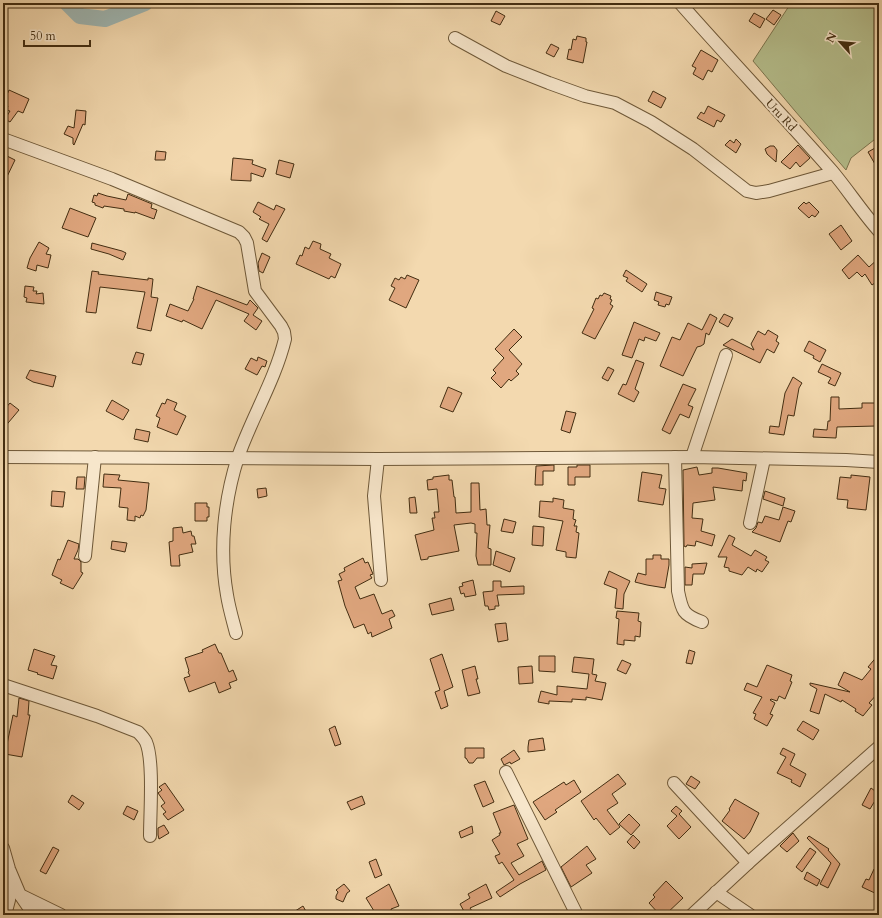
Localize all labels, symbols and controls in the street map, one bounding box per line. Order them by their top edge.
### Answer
scale bar [24,22,90,48]
north arrow [820,22,860,62]
text: 50 m [30,28,57,44]
text: N [823,30,841,45]
street label: Uru Rd [762,95,800,135]

